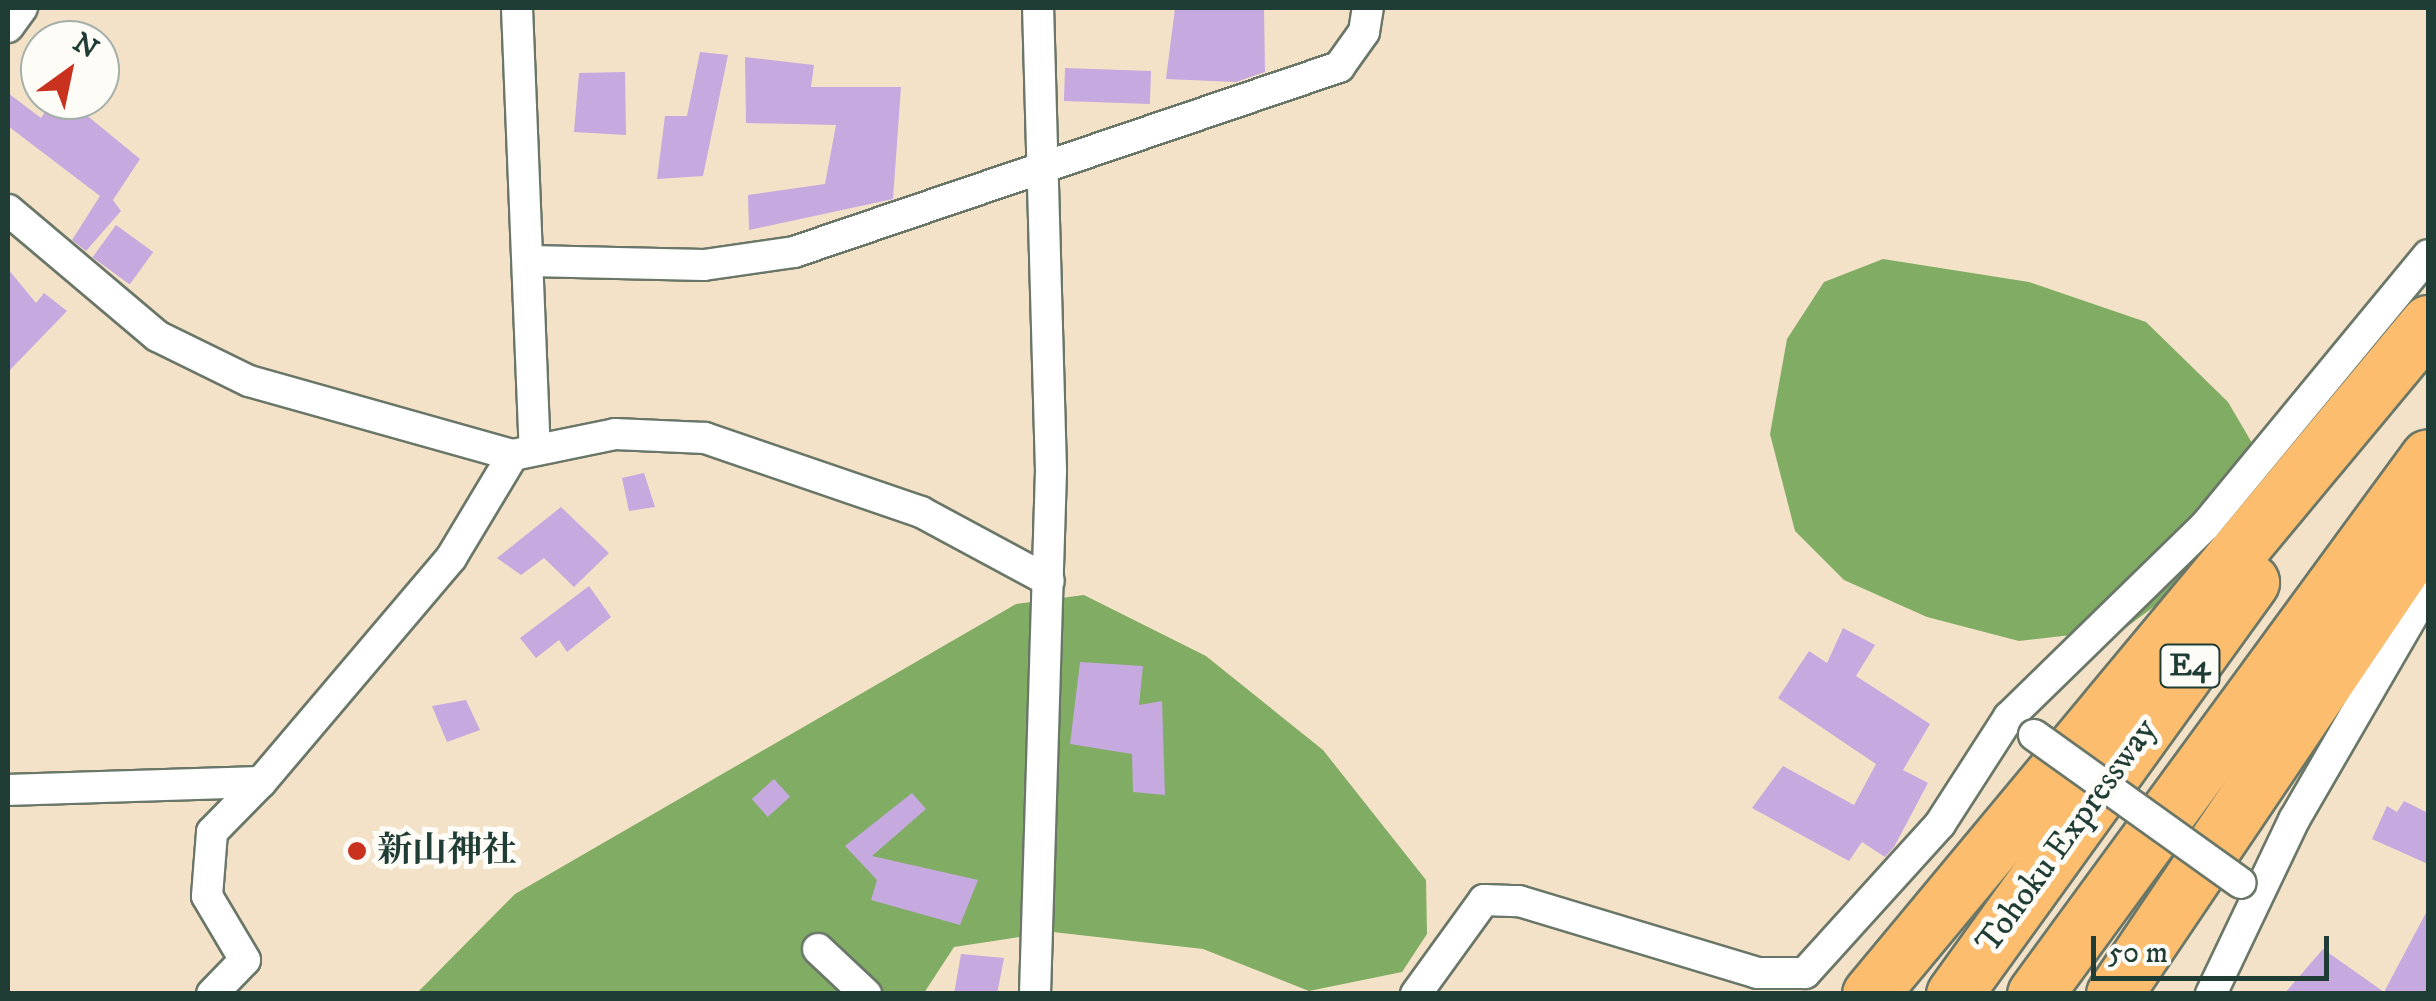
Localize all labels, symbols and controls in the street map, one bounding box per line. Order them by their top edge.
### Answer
north arrow [20,20,120,120]
text: N [66,25,105,67]
road number: E4 [2158,639,2222,693]
street label: Tohoku Expressway [1968,710,2166,962]
place label: 新山神社 [377,830,517,872]
marker: 新山神社 [346,840,368,862]
scale bar [2096,916,2334,978]
text: 50 m [2108,935,2168,972]

